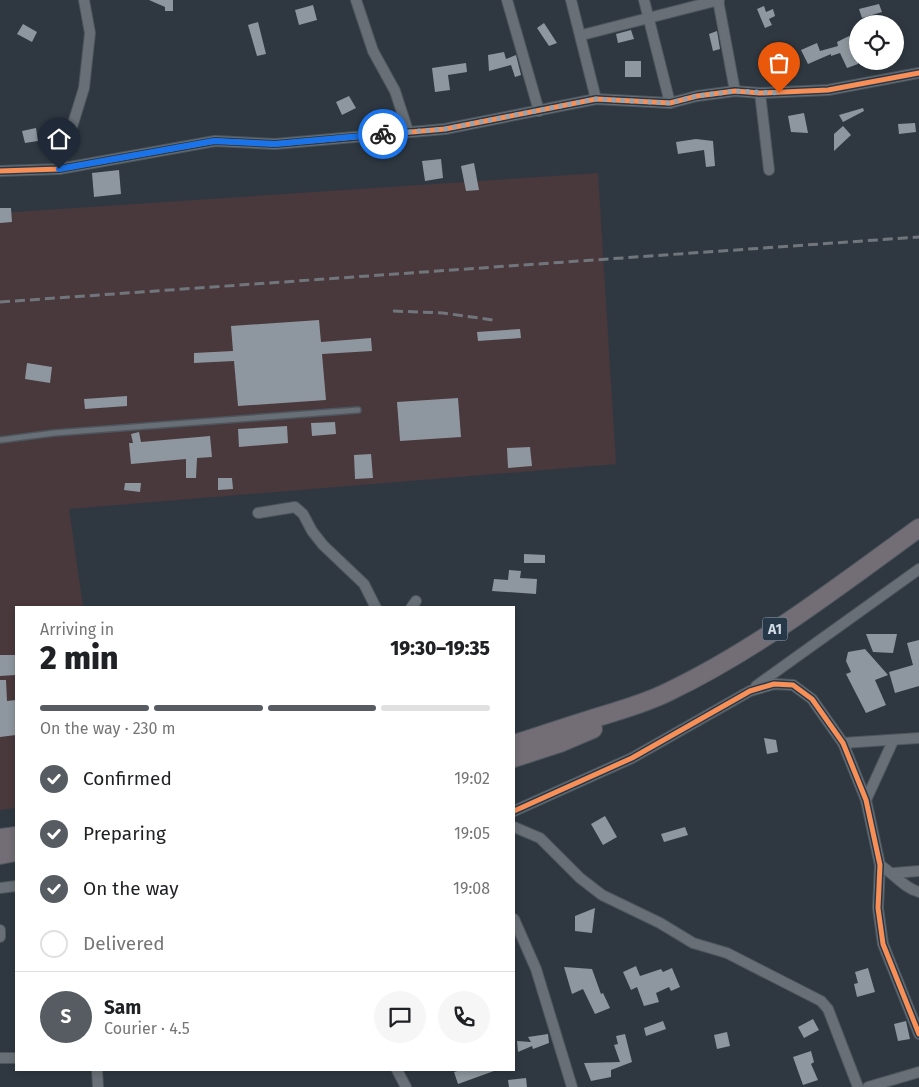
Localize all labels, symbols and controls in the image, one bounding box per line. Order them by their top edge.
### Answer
map controls [849,15,904,70]
button: locate [849,15,904,70]
pin [758,42,800,93]
icon: bag [765,49,793,77]
courier [358,109,408,159]
pin [38,118,80,169]
icon: bike [369,120,397,148]
icon: home [45,125,73,153]
road number: A1 [762,618,788,640]
text: Arriving in [40,620,114,639]
text: 19:30–19:35 [390,637,490,660]
text: 2 min [40,639,118,677]
text: On the way · 230 m [40,719,175,738]
icon: check [40,765,68,793]
text: Confirmed [83,767,172,790]
text: 19:02 [454,769,490,788]
icon: check [40,820,68,848]
text: Preparing [83,822,166,845]
text: 19:05 [454,824,490,843]
icon: check [40,875,68,903]
text: On the way [83,877,179,900]
text: 19:08 [453,879,490,898]
text: Delivered [83,932,165,955]
button: chat [374,991,426,1043]
button: phone [438,991,490,1043]
text: Sam [104,996,141,1019]
text: S [61,1005,71,1028]
text: Courier · 4.5 [104,1019,190,1038]

